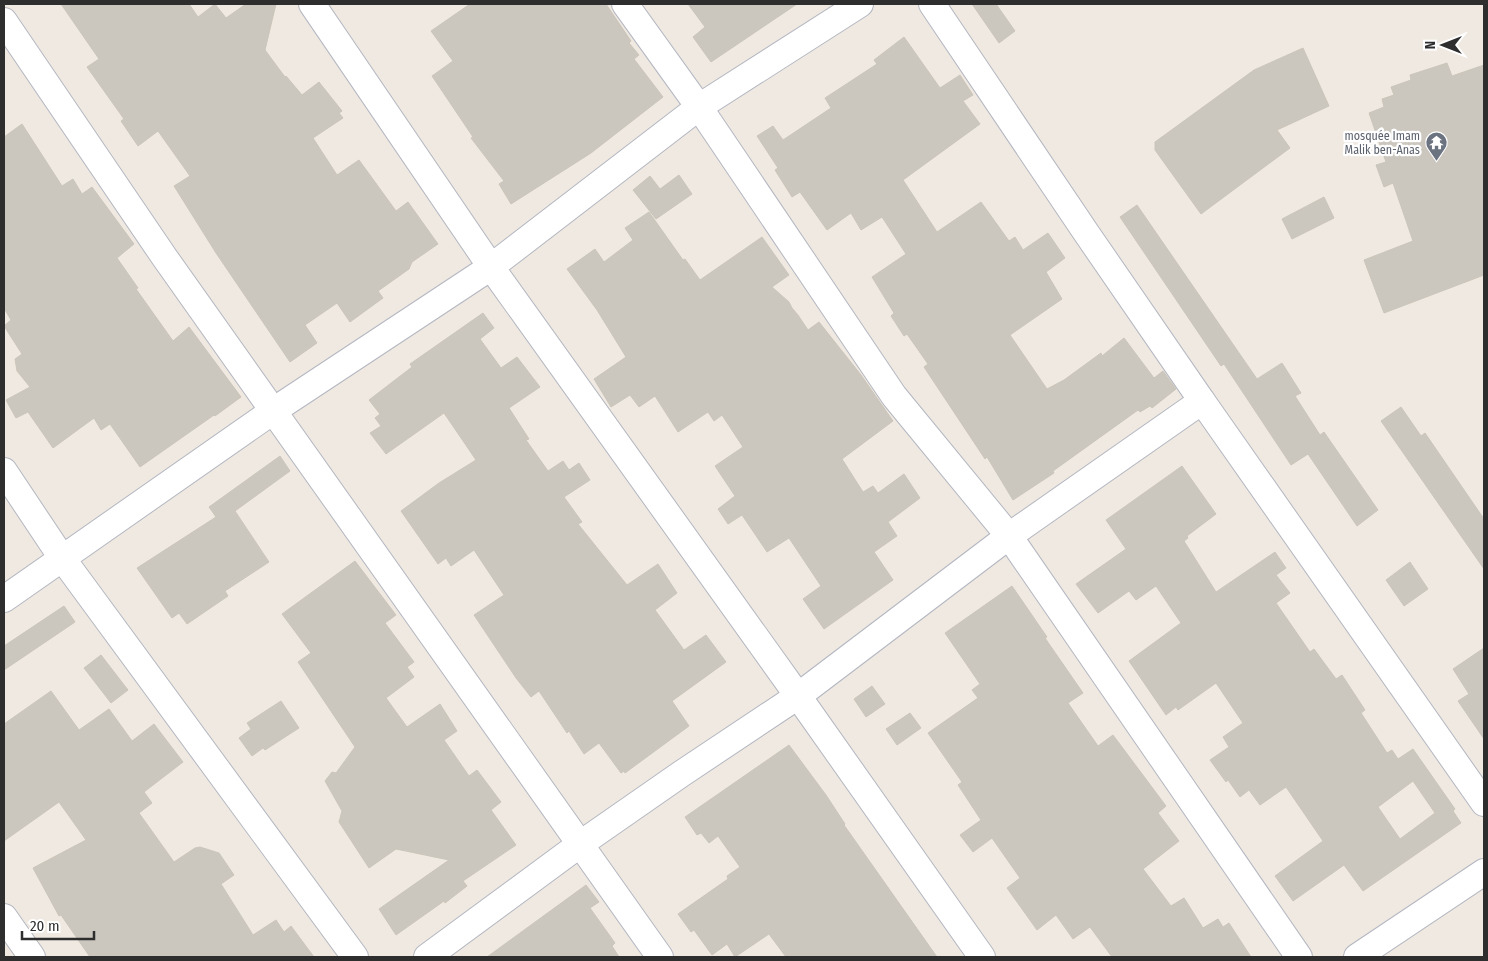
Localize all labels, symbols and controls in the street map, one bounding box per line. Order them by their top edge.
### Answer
north arrow [1418,20,1468,70]
text: N [1422,41,1439,49]
place label: mosquée Imam Malik ben-Anas [1344,129,1420,157]
temple icon: mosquée Imam Malik ben-Anas [1424,131,1448,162]
scale bar [22,908,95,940]
text: 20 m [30,917,60,935]

